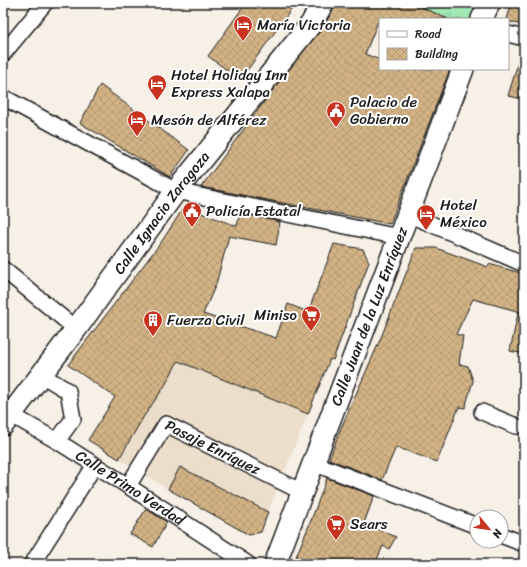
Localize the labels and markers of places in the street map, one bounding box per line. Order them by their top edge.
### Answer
place label: María Victoria [257,12,351,38]
hotel icon: María Victoria [232,14,254,42]
place label: Hotel Holiday Inn Express Xalapa [171,62,287,105]
hotel icon: Hotel Holiday Inn Express Xalapa [146,73,168,101]
place label: Palacio de Gobierno [350,89,417,132]
public building icon: Palacio de Gobierno [325,100,347,128]
place label: Mesón de Alférez [151,107,267,133]
hotel icon: Mesón de Alférez [126,109,148,137]
place label: Hotel México [440,192,487,235]
place label: Policía Estatal [206,198,302,224]
public building icon: Policía Estatal [181,200,203,228]
hotel icon: Hotel México [415,203,437,231]
place label: Miniso [254,302,298,328]
supermarket icon: Miniso [300,304,322,332]
place label: Fuerza Civil [167,307,245,333]
building icon: Fuerza Civil [142,309,164,337]
place label: Sears [350,511,388,537]
supermarket icon: Sears [325,513,347,541]

